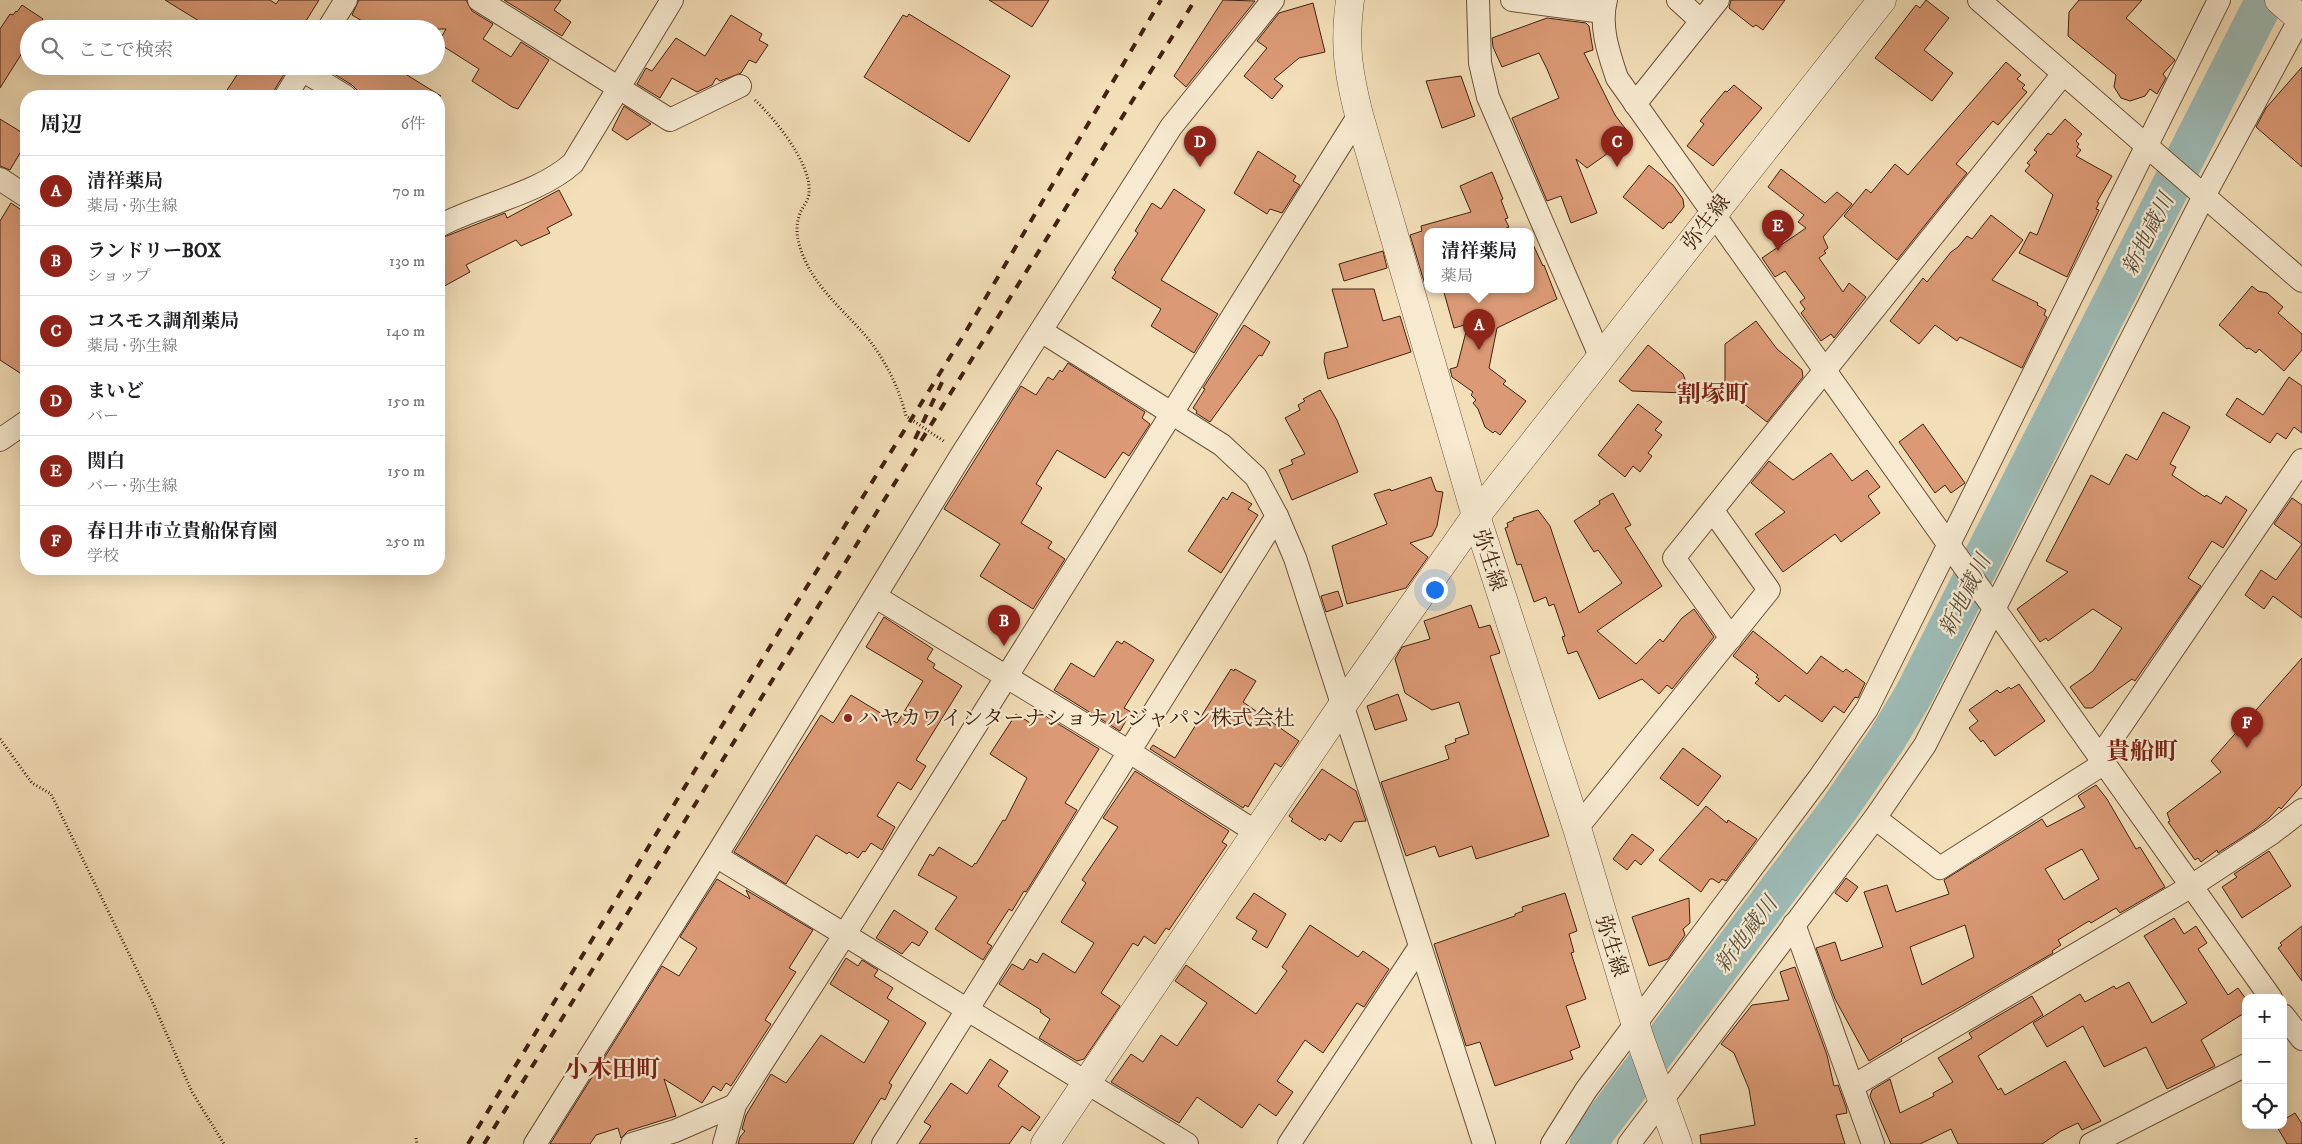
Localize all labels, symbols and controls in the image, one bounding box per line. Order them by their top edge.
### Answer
search box [20,20,445,75]
icon: search [38,34,66,62]
text: ここで検索 [78,39,173,62]
text: 周辺 [40,112,82,138]
text: 6件 [401,114,425,134]
pin: D [1184,126,1216,167]
pin: C [1601,126,1633,167]
text: 清祥薬局 [87,170,163,193]
text: A [51,181,61,201]
text: 70 m [393,181,425,201]
water label: 新地蔵川 [2116,188,2181,280]
street label: 弥生線 [1677,190,1736,255]
text: 薬局 · 弥生線 [87,196,178,216]
pin: E [1762,210,1794,251]
popup [1424,228,1534,293]
text: ランドリーBOX [87,240,221,263]
text: 清祥薬局 [1441,240,1517,263]
text: B [51,251,61,271]
text: 130 m [389,251,425,271]
text: ショップ [87,266,151,286]
text: 薬局 [1441,266,1473,286]
pin: A [1463,309,1495,350]
text: コスモス調剤薬局 [87,310,239,333]
text: C [51,321,61,341]
text: 140 m [386,321,425,341]
text: 薬局 · 弥生線 [87,336,178,356]
text: まいど [87,380,144,403]
district label: 割塚町 [1677,380,1749,410]
text: D [50,391,62,411]
text: 150 m [387,391,425,411]
text: バー [87,406,119,426]
text: 関白 [87,450,125,473]
text: E [50,461,62,481]
text: 150 m [387,461,425,481]
text: バー · 弥生線 [87,476,178,496]
text: 春日井市立貴船保育園 [87,520,277,543]
street label: 弥生線 [1467,526,1511,594]
text: F [51,531,61,551]
text: 250 m [385,531,425,551]
text: 学校 [87,546,119,566]
water label: 新地蔵川 [1933,549,1998,641]
your location [1422,577,1448,603]
pin: B [988,605,1020,646]
place label: ハヤカワインターナショナルジャパン株式会社 [858,706,1295,732]
pin: F [2231,707,2263,748]
marker: ハヤカワインターナショナルジャパン株式会社 [842,712,854,724]
district label: 貴船町 [2106,737,2178,767]
water label: 新地蔵川 [1709,890,1785,978]
street label: 弥生線 [1589,912,1633,980]
map controls [2242,994,2287,1129]
button: + [2242,994,2287,1039]
button: − [2242,1039,2287,1084]
district label: 小木田町 [564,1055,660,1085]
button: locate [2242,1084,2287,1129]

